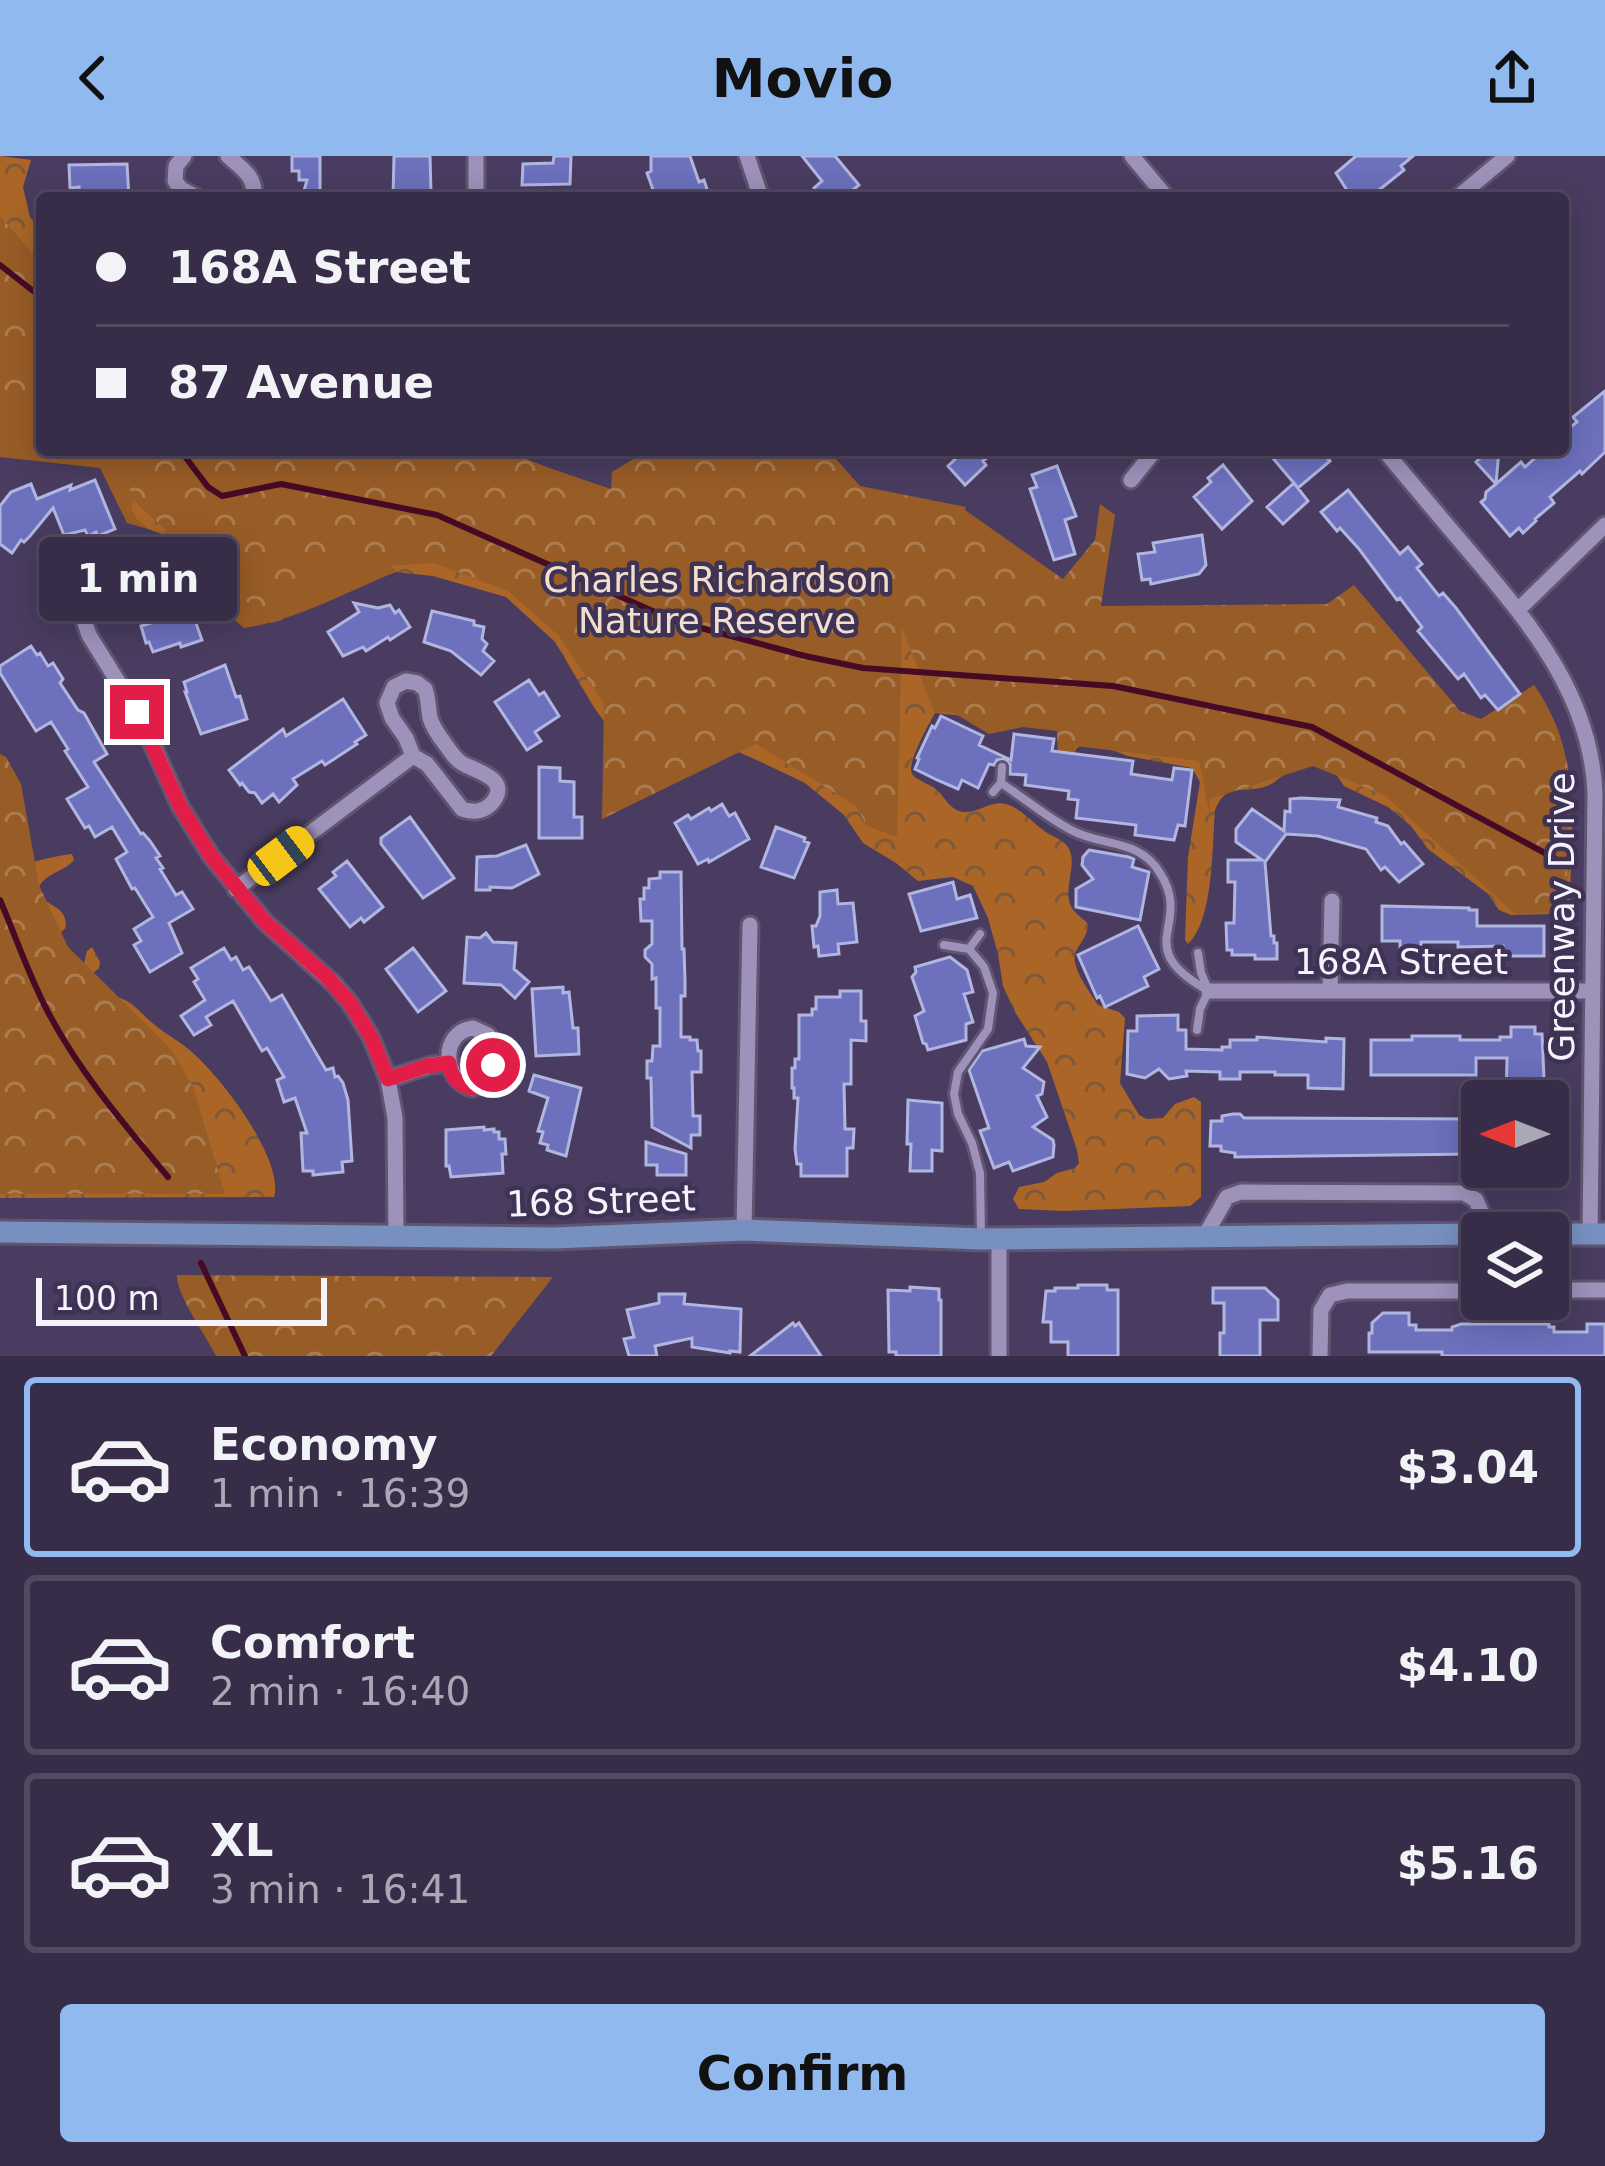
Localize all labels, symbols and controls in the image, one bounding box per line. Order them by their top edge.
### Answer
icon: back [60,45,126,111]
icon: share [1479,45,1545,111]
text: Movio [712,47,893,110]
text: 168A Street [168,241,471,294]
text: 87 Avenue [168,356,434,409]
callout: 1 min [38,538,236,622]
text: 1 min [77,556,199,601]
park label: Charles Richardson Nature Reserve [543,559,891,641]
route end [110,685,164,739]
street label: Greenway Drive [1541,772,1582,1062]
car [241,820,321,892]
street label: 168A Street [1294,941,1508,982]
route start [466,1038,520,1092]
north arrow [1461,1080,1569,1188]
map controls [1461,1080,1569,1320]
street label: 168 Street [506,1177,696,1225]
button: layers [1461,1212,1569,1320]
scale bar [36,1272,327,1325]
text: 100 m [54,1279,160,1318]
icon: car [66,1413,174,1521]
text: Economy [210,1418,438,1471]
text: $3.04 [1397,1441,1539,1494]
text: 1 min · 16:39 [210,1471,470,1516]
icon: car [66,1611,174,1719]
text: Comfort [210,1616,415,1669]
text: $4.10 [1397,1639,1539,1692]
text: 2 min · 16:40 [210,1669,470,1714]
icon: car [66,1809,174,1917]
text: XL [210,1814,273,1867]
text: $5.16 [1397,1837,1539,1890]
text: 3 min · 16:41 [210,1867,470,1912]
button: Confirm [60,2004,1545,2142]

